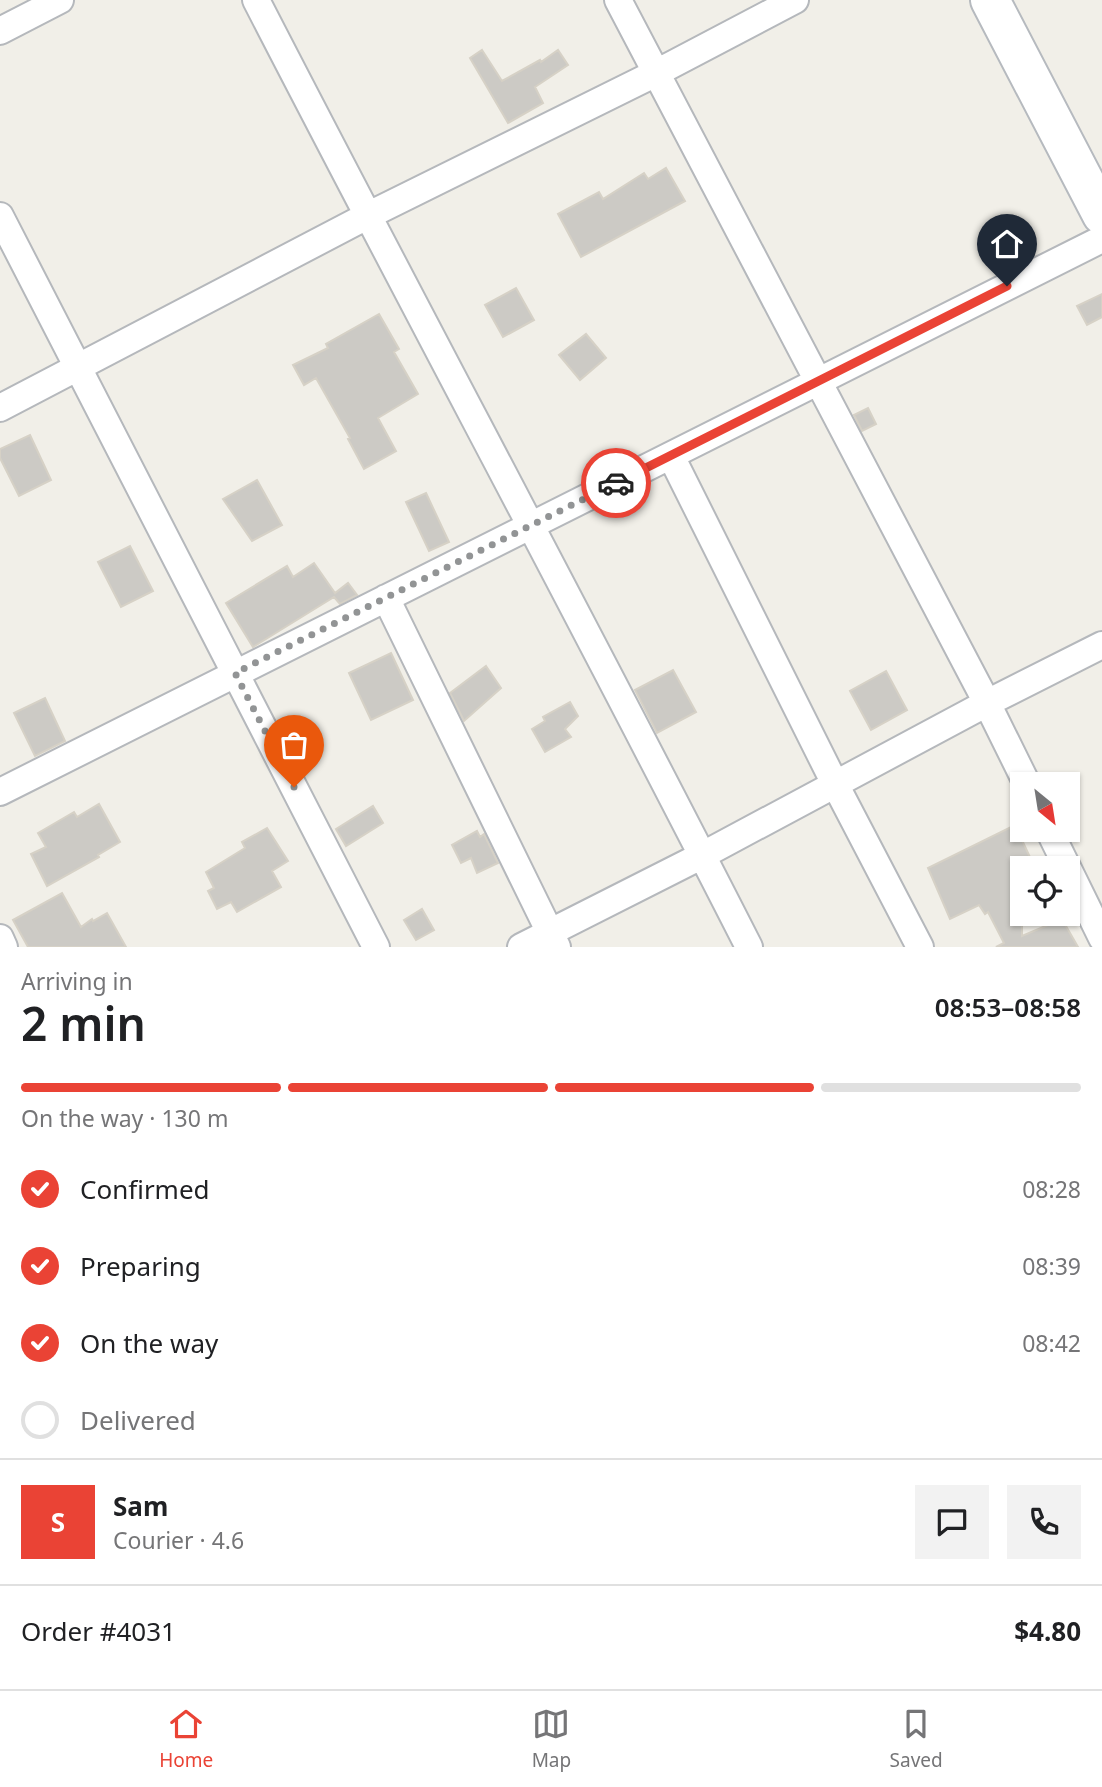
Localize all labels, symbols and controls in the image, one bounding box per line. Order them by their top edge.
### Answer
pin [977,214,1037,286]
icon: home [988,225,1026,263]
courier [581,448,651,518]
icon: car [597,464,635,502]
pin [264,715,324,787]
icon: bag [275,726,313,764]
north arrow [1010,772,1080,842]
map controls [1010,772,1080,926]
button: locate [1010,856,1080,926]
text: Arriving in [21,965,133,997]
text: 08:53–08:58 [935,989,1081,1025]
text: 2 min [21,992,146,1054]
text: On the way · 130 m [21,1102,228,1134]
icon: check [21,1170,59,1208]
text: Confirmed [80,1171,210,1207]
text: 08:28 [1022,1173,1081,1205]
icon: check [21,1247,59,1285]
text: Preparing [80,1248,201,1284]
text: 08:39 [1022,1250,1081,1282]
icon: check [21,1324,59,1362]
text: On the way [80,1325,218,1361]
text: 08:42 [1022,1327,1081,1359]
text: Delivered [80,1402,196,1438]
button: chat [915,1485,989,1559]
button: phone [1007,1485,1081,1559]
text: Sam [113,1488,168,1524]
text: S [51,1504,65,1540]
text: Courier · 4.6 [113,1524,244,1556]
text: Order #4031 [21,1613,176,1649]
text: $4.80 [1014,1613,1081,1649]
tab: Home [159,1705,213,1773]
tab: Map [532,1705,571,1773]
tab: Saved [890,1705,943,1773]

